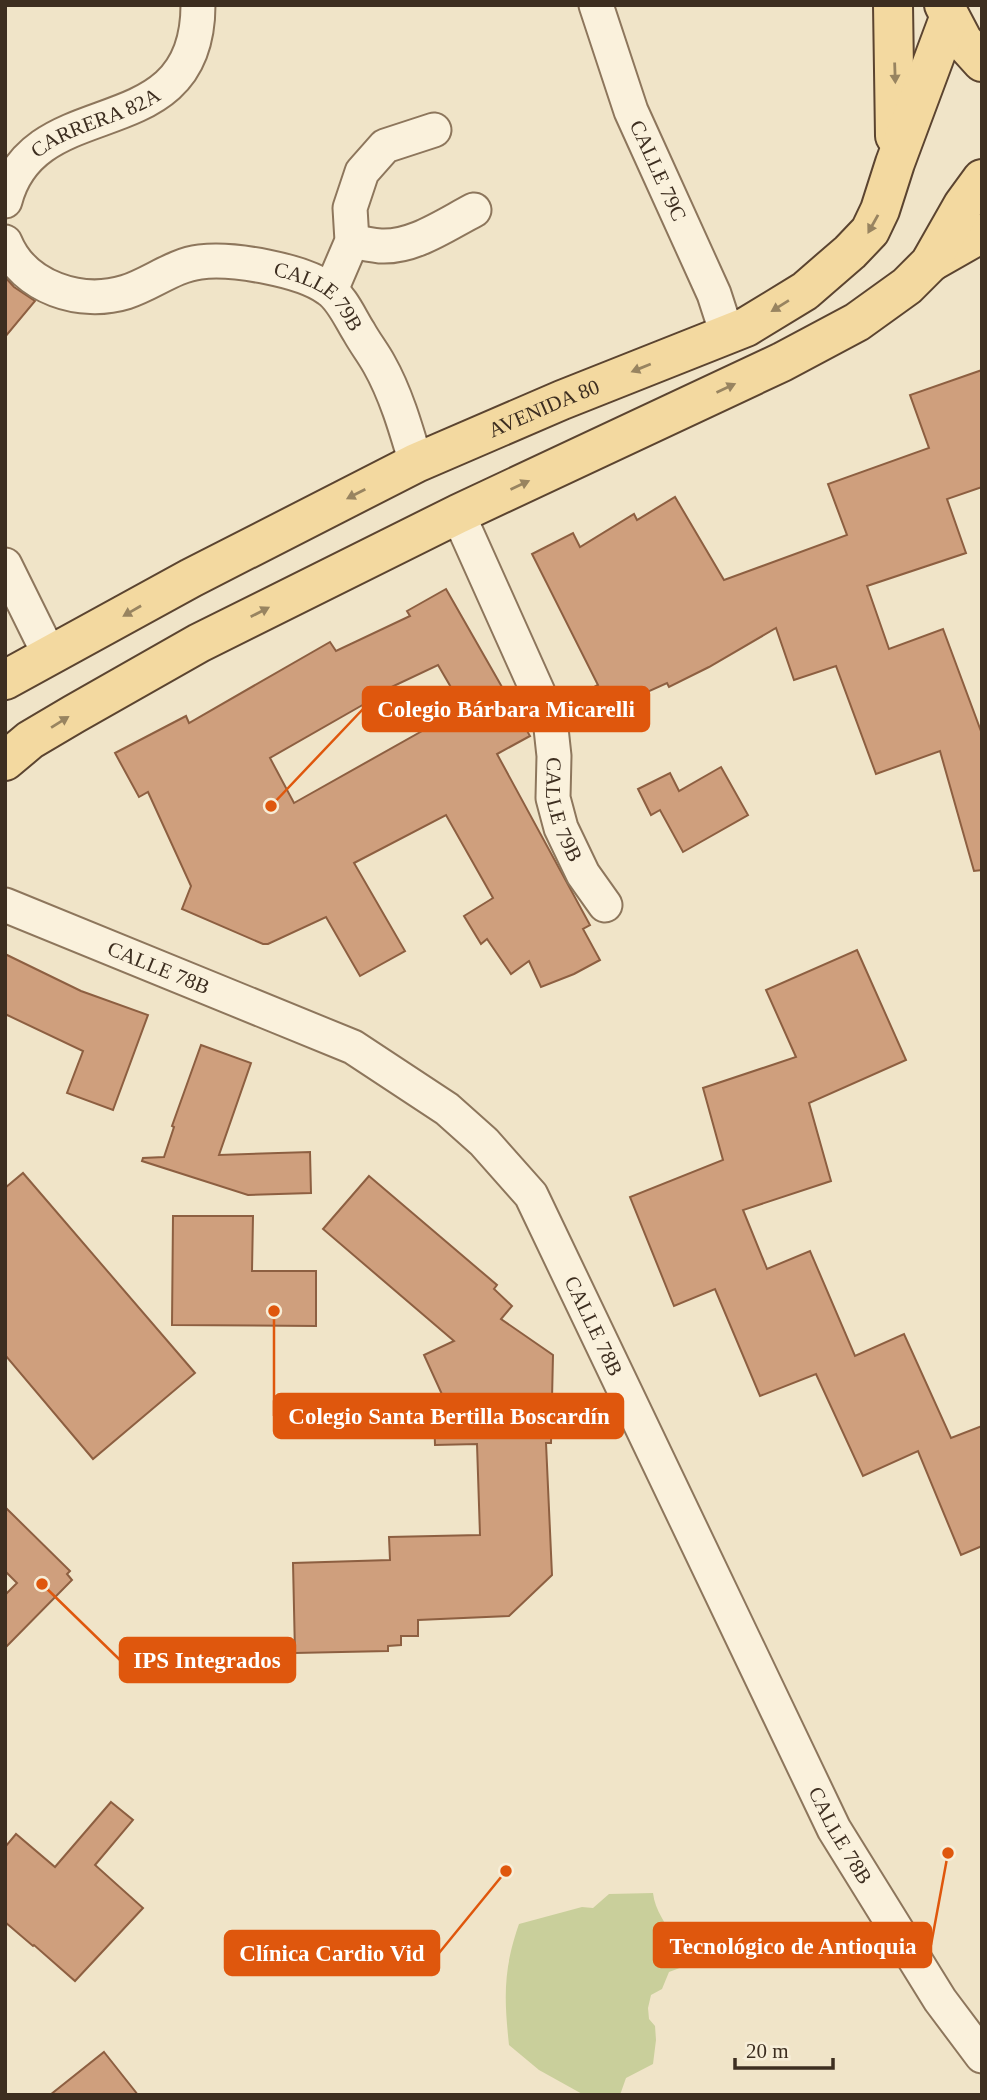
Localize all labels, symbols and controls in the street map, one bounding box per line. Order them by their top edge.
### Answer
one-way arrow [889,63,900,85]
street label: CARRERA 82A [26,82,165,163]
street label: CALLE 79C [625,116,691,225]
one-way arrow [867,214,879,233]
street label: CALLE 79B [272,257,368,335]
one-way arrow [771,299,790,312]
one-way arrow [631,363,652,374]
street label: AVENIDA 80 [485,374,603,442]
one-way arrow [716,382,736,394]
one-way arrow [510,479,530,490]
one-way arrow [346,488,366,500]
one-way arrow [122,605,141,618]
one-way arrow [250,607,270,618]
callout: Colegio Bárbara Micarelli [363,687,649,731]
text: Colegio Bárbara Micarelli [377,697,635,722]
one-way arrow [51,715,70,728]
street label: CALLE 79B [541,757,587,866]
street label: CALLE 78B [104,936,213,999]
street label: CALLE 78B [559,1272,628,1380]
callout: Colegio Santa Bertilla Boscardín [274,1394,623,1438]
text: Colegio Santa Bertilla Boscardín [288,1404,610,1429]
callout: IPS Integrados [120,1638,295,1682]
text: IPS Integrados [133,1648,281,1673]
street label: CALLE 78B [804,1783,877,1888]
callout: Tecnológico de Antioquia [654,1923,931,1967]
callout: Clínica Cardio Vid [225,1931,439,1975]
text: Tecnológico de Antioquia [669,1934,917,1959]
text: Clínica Cardio Vid [239,1941,425,1966]
scale bar [735,2026,833,2070]
text: 20 m [746,2039,789,2063]

